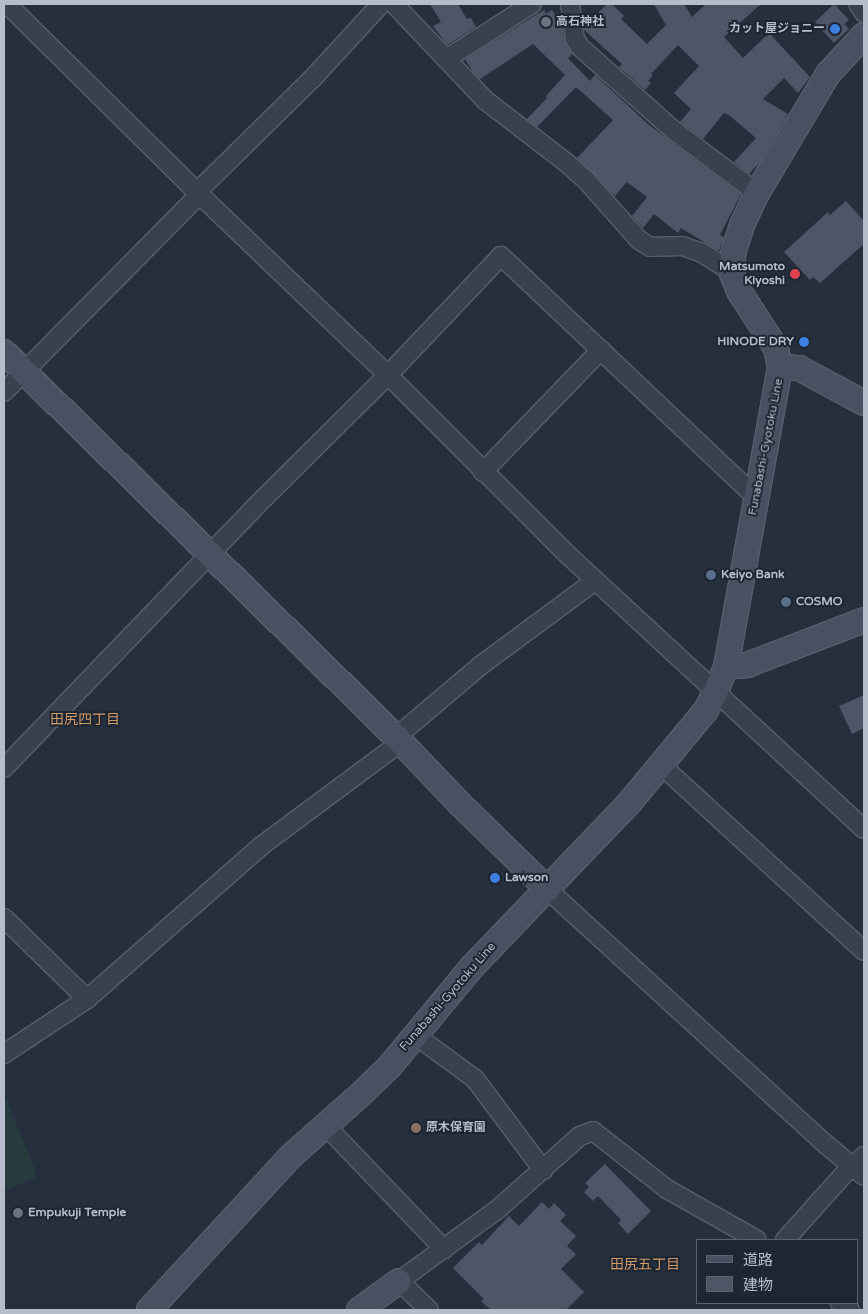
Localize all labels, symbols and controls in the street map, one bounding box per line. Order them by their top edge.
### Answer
place label: 高石神社 [556,15,604,29]
marker: 高石神社 [540,16,552,28]
place label: カット屋ジョニー [729,22,825,36]
marker: カット屋ジョニー [829,23,841,35]
place label: Matsumoto Kiyoshi [719,260,785,288]
marker: Matsumoto Kiyoshi [789,268,801,280]
place label: HINODE DRY [717,335,794,349]
marker: HINODE DRY [798,336,810,348]
street label: Funabashi-Gyotoku Line [746,377,786,517]
place label: Keiyo Bank [721,568,785,582]
marker: Keiyo Bank [705,569,717,581]
place label: COSMO [796,595,843,609]
marker: COSMO [780,596,792,608]
district label: 田尻四丁目 [50,712,120,728]
place label: Lawson [505,871,548,885]
marker: Lawson [489,872,501,884]
street label: Funabashi-Gyotoku Line [397,940,499,1054]
place label: 原木保育園 [426,1121,486,1135]
marker: 原木保育園 [410,1122,422,1134]
place label: Empukuji Temple [28,1206,126,1220]
marker: Empukuji Temple [12,1207,24,1219]
legend [696,1239,858,1304]
text: 道路 [743,1251,773,1269]
district label: 田尻五丁目 [610,1257,680,1273]
text: 建物 [743,1276,773,1294]

